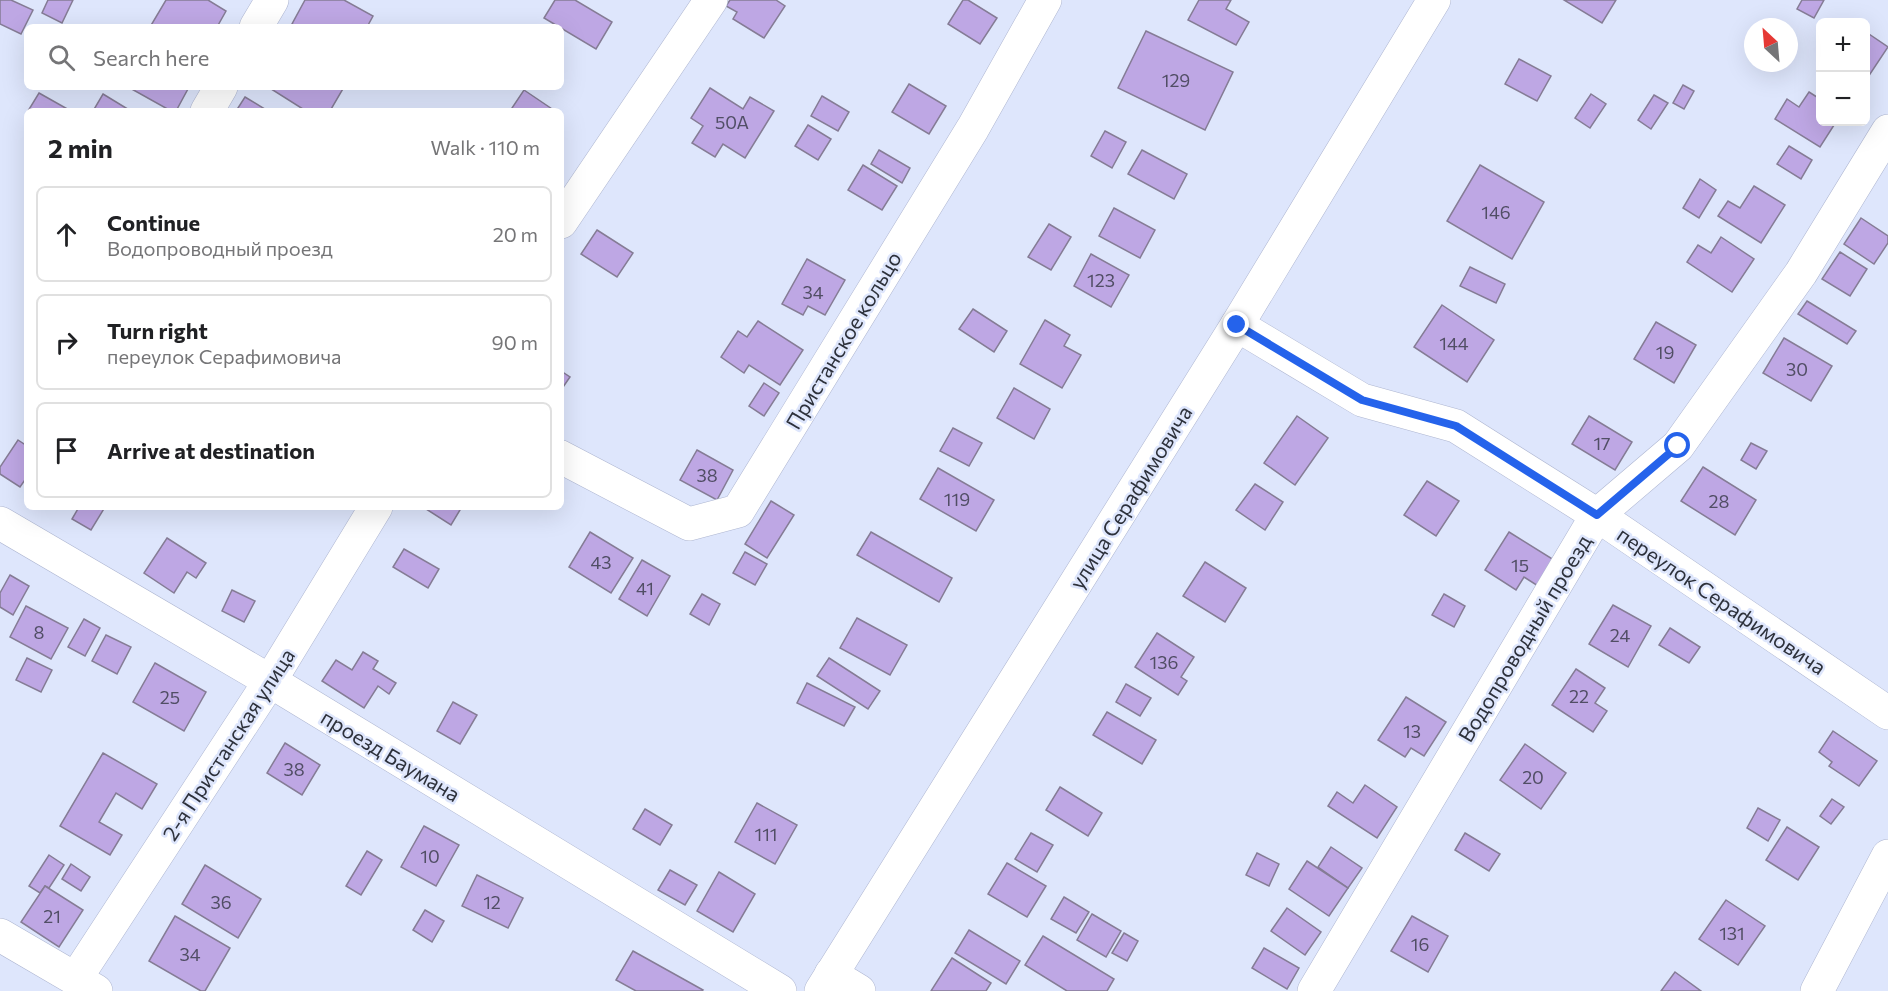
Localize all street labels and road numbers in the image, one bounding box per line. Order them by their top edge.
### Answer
street label: Пристанское кольцо [780,247,906,433]
street label: улица Серафимовича [1063,401,1197,593]
street label: переулок Серафимовича [1613,521,1831,679]
street label: Водопроводный проезд [1452,530,1596,746]
street label: 2-я Пристанская улица [157,643,299,845]
street label: проезд Баумана [317,704,465,806]

